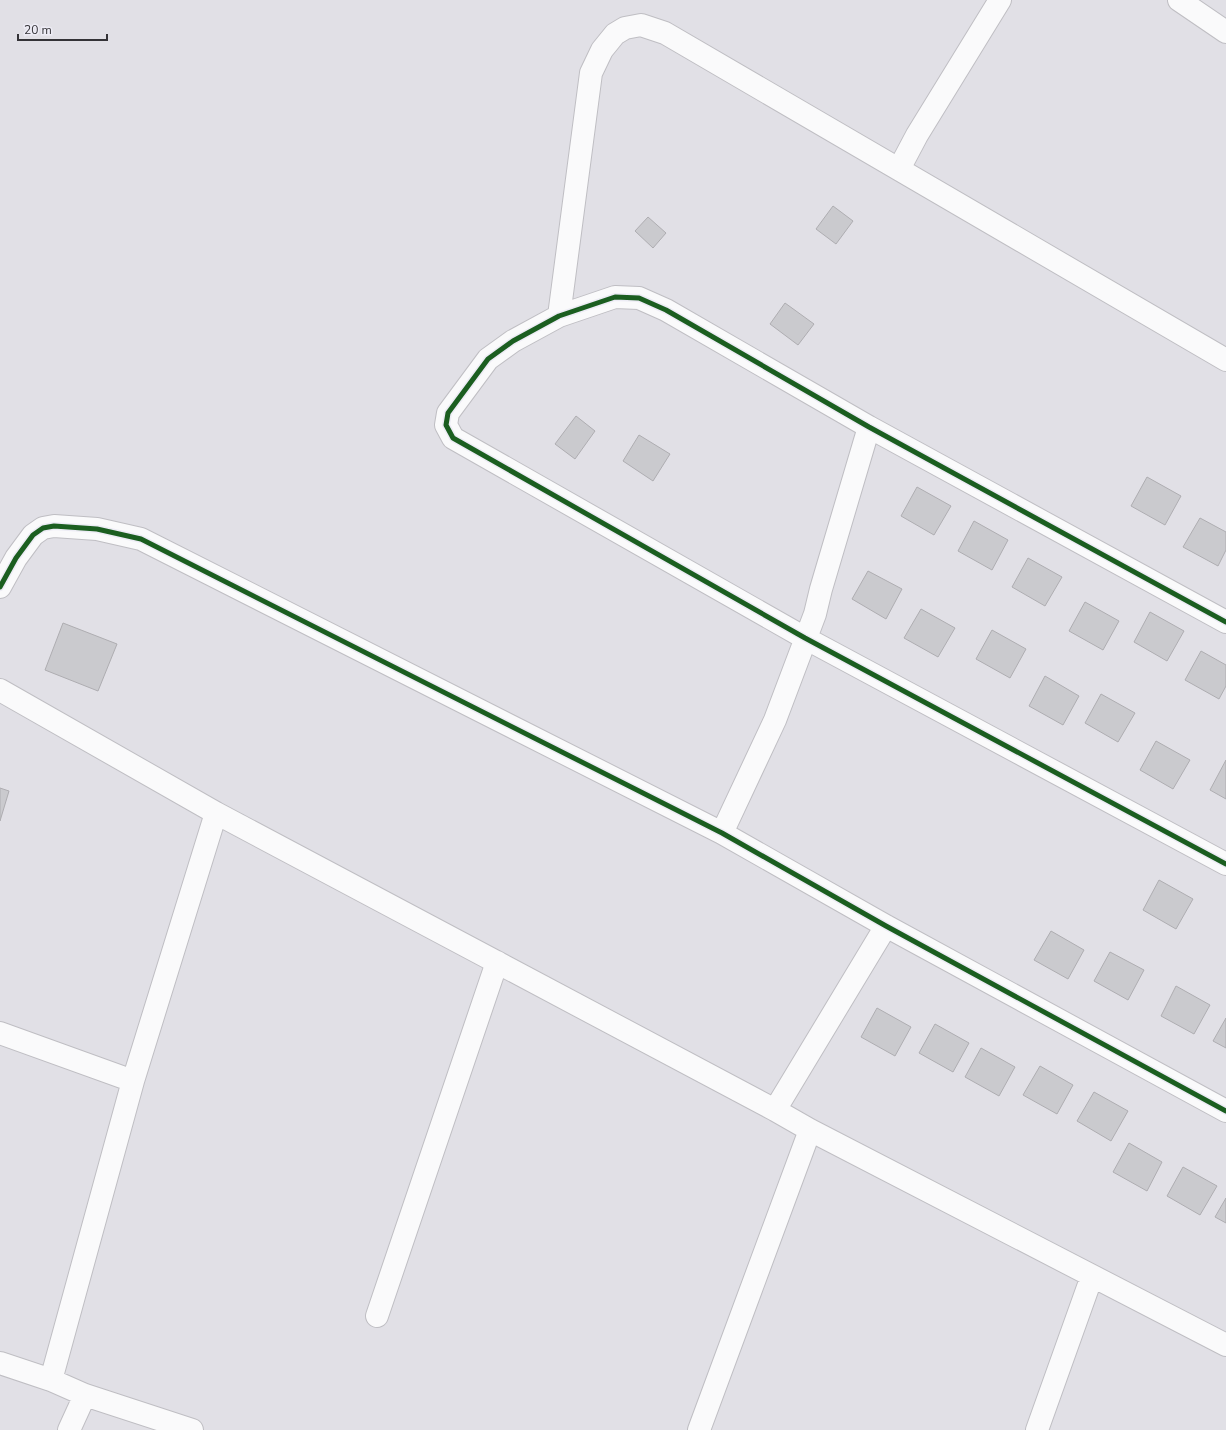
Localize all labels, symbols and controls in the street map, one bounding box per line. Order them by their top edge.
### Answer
scale bar [18,16,107,42]
text: 20 m [24,22,52,38]

